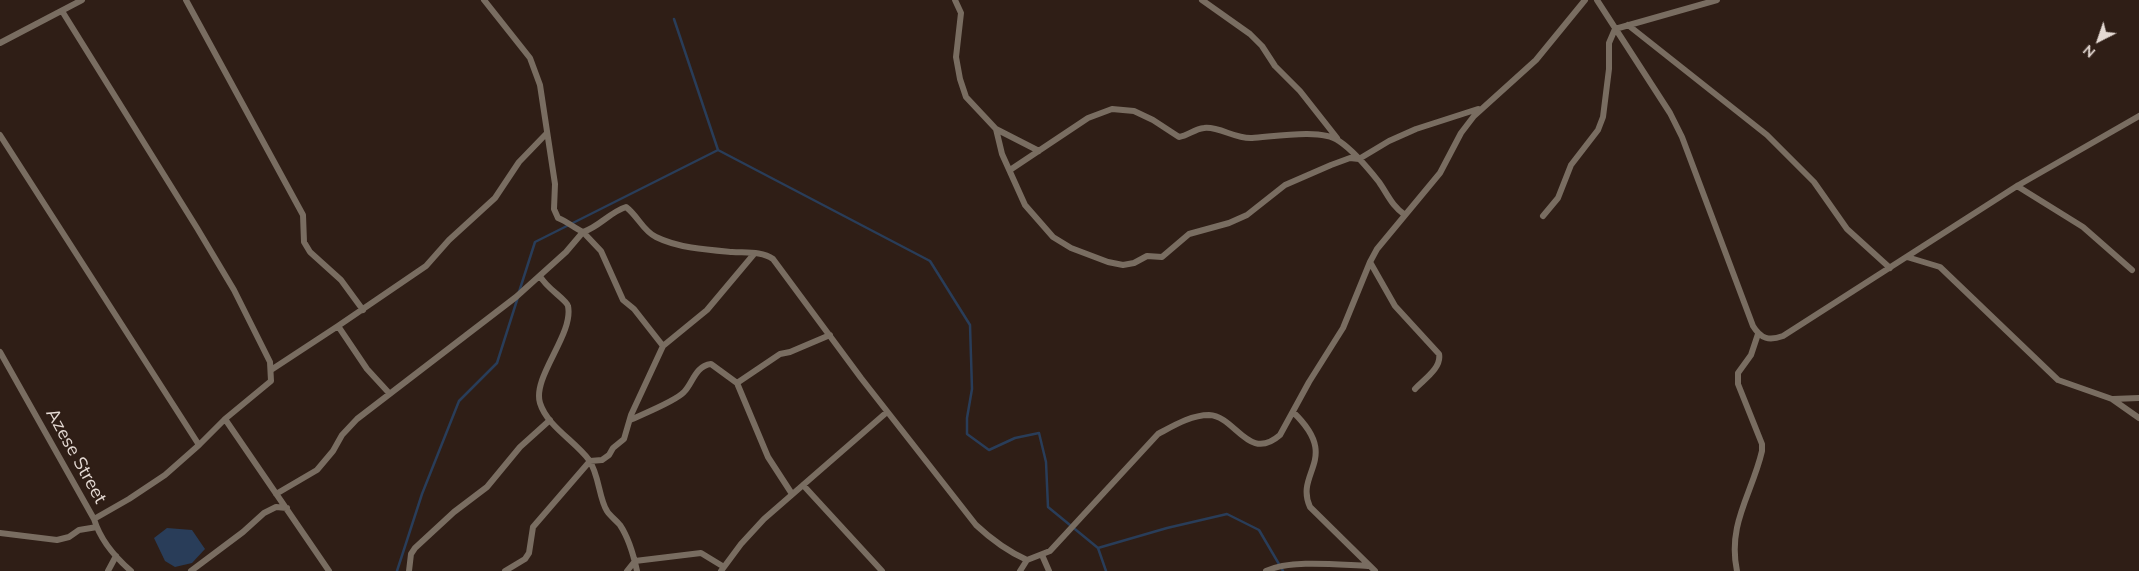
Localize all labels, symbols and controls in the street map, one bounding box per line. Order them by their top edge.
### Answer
north arrow [2074,15,2124,65]
text: N [2079,41,2099,62]
street label: Azese Street [41,405,111,507]

